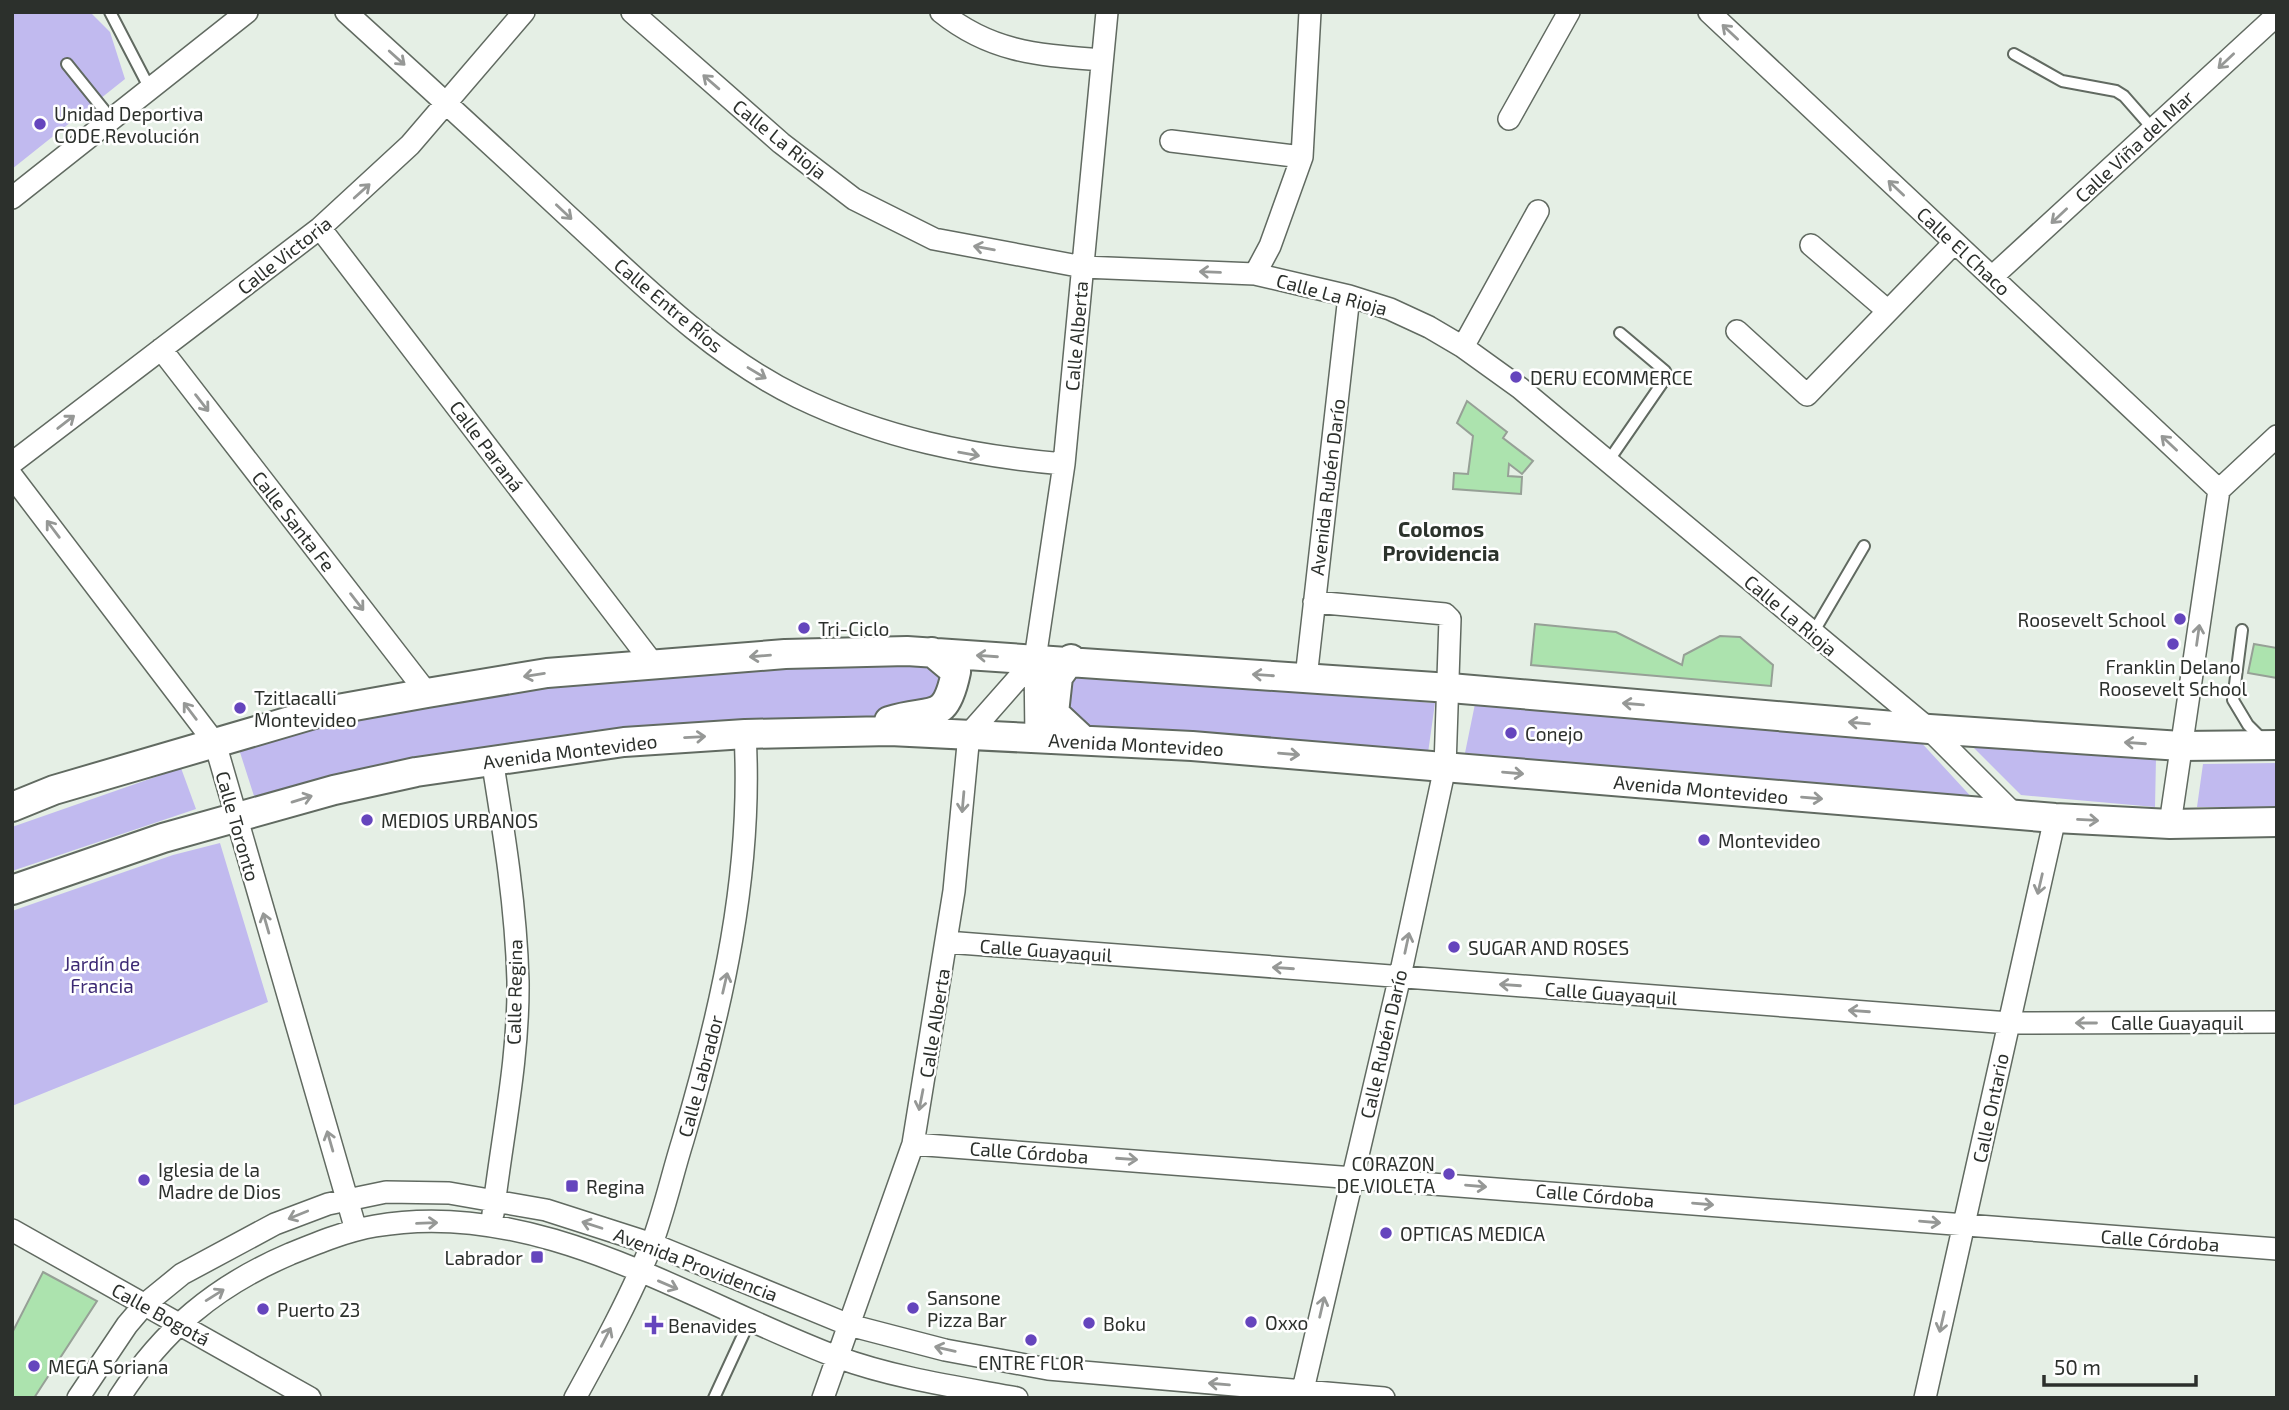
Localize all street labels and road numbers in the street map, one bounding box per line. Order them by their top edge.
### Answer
street label: Calle Viña del Mar [2070,85,2198,207]
street label: Calle La Rioja [729,94,831,184]
street label: Calle El Chaco [1913,202,2015,300]
street label: Calle Victoria [232,211,336,299]
street label: Calle Entre Ríos [610,253,728,357]
street label: Calle La Rioja [1274,268,1390,320]
street label: Calle Alberta [1060,280,1092,392]
street label: Calle Paraná [445,396,529,496]
street label: Avenida Rubén Darío [1305,397,1349,577]
street label: Calle Santa Fe [248,466,340,576]
street label: Calle La Rioja [1740,570,1842,660]
street label: Avenida Montevideo [1048,728,1224,760]
street label: Avenida Montevideo [482,729,658,773]
street label: Calle Toronto [211,768,265,884]
street label: Avenida Montevideo [1613,770,1789,808]
street label: Calle Guayaquil [979,934,1113,966]
street label: Calle Regina [502,939,526,1045]
street label: Calle Alberta [914,967,954,1079]
street label: Calle Rubén Darío [1355,967,1411,1121]
street label: Calle Guayaquil [1544,977,1678,1009]
street label: Calle Guayaquil [2111,1011,2244,1034]
street label: Calle Labrador [673,1012,727,1140]
street label: Calle Ontario [1967,1051,2013,1165]
street label: Calle Córdoba [969,1136,1089,1168]
street label: Calle Córdoba [1535,1178,1655,1212]
street label: Avenida Providencia [611,1222,781,1306]
street label: Calle Córdoba [2100,1224,2220,1256]
street label: Calle Bogotá [108,1278,214,1350]

